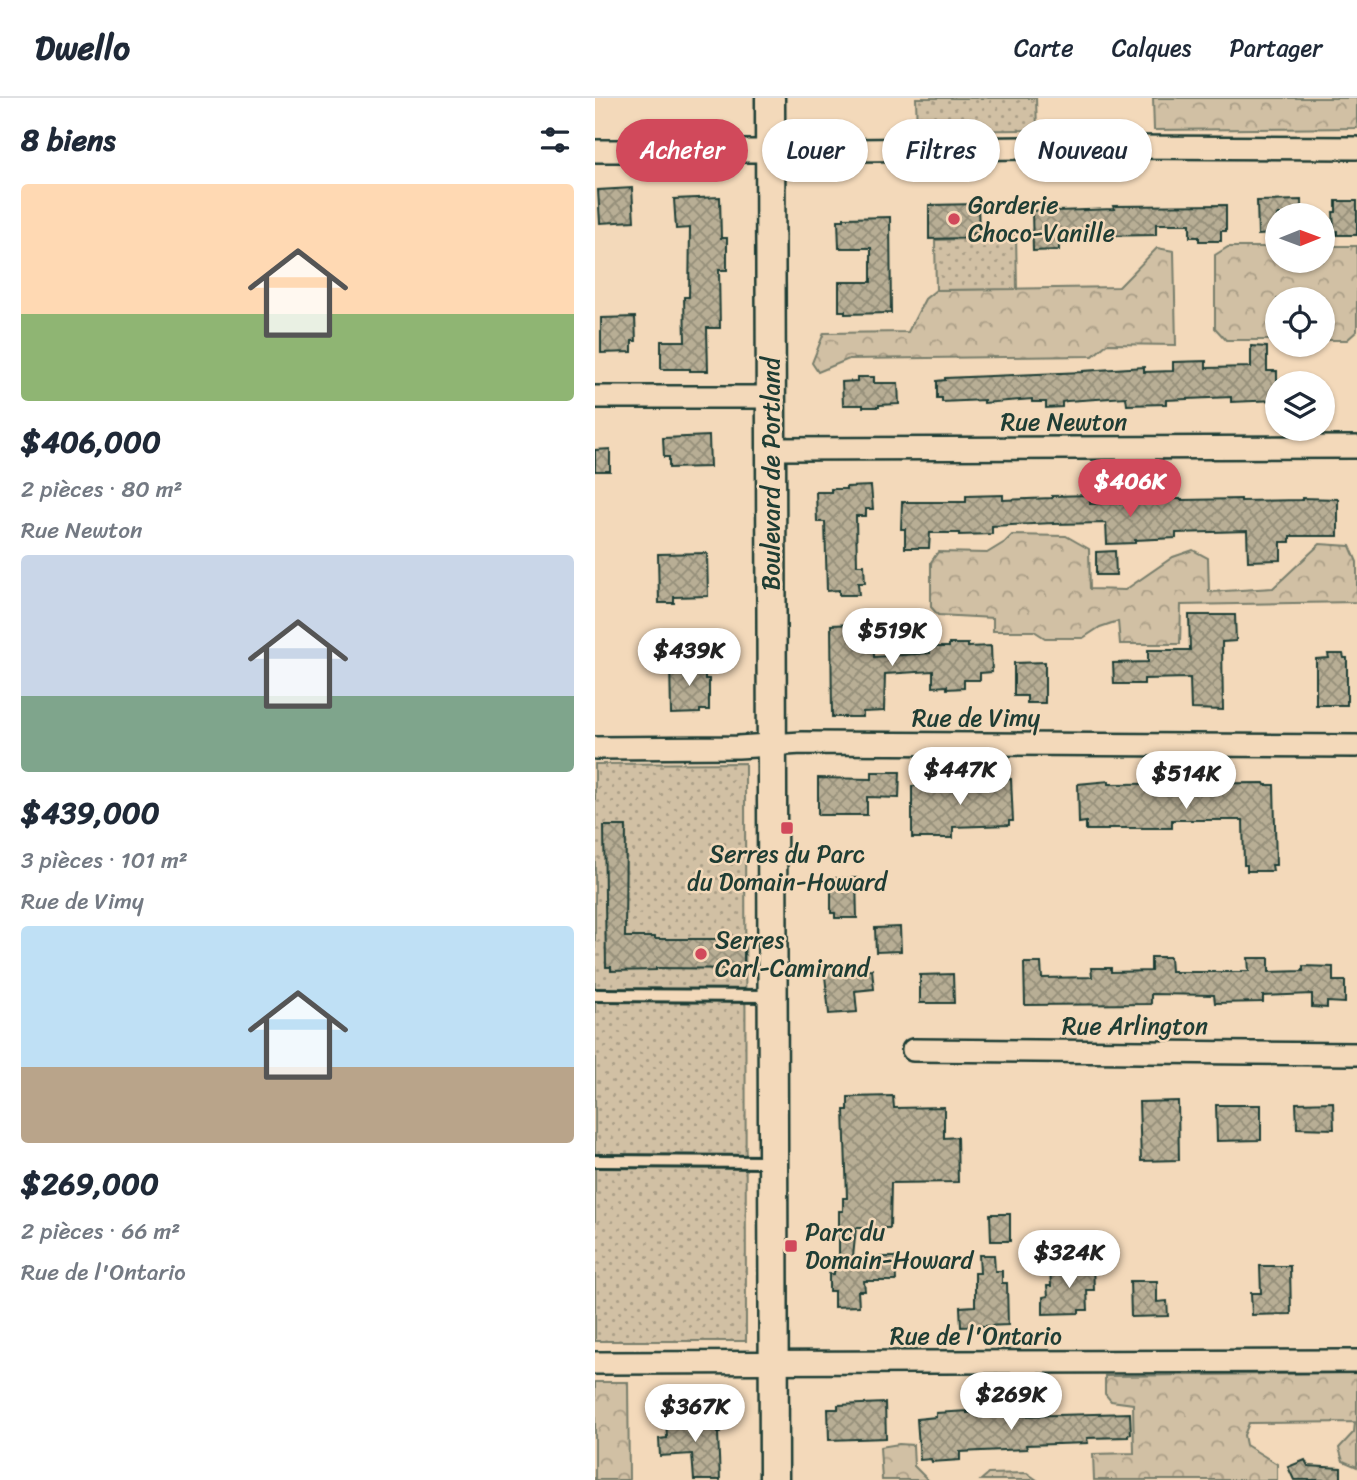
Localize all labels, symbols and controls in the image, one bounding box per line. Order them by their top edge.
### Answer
text: Dwello [35,19,130,77]
text: Carte [1014,27,1074,69]
text: Calques [1112,27,1191,69]
text: Partager [1229,27,1322,69]
text: 8 biens [21,113,116,167]
chip: Acheter [616,119,748,182]
chip: Louer [762,119,868,182]
chip: Filtres [882,119,1000,182]
chip: Nouveau [1014,119,1152,182]
icon: filters [536,121,574,159]
place label: Garderie Choco-Vanille [968,184,1115,254]
north arrow [1265,203,1335,273]
map controls [1265,203,1335,441]
marker: Garderie Choco-Vanille [946,211,962,227]
icon: home [235,230,361,356]
button: locate [1265,287,1335,357]
street label: Boulevard de Portland [750,355,792,591]
button: layers [1265,371,1335,441]
street label: Rue Newton [1001,401,1127,443]
text: $406,000 [21,415,161,469]
pin: $406K [1081,460,1179,519]
text: $406K [1094,461,1166,502]
text: 2 pièces · 80 m² [21,469,183,510]
text: Rue Newton [21,510,142,551]
icon: home [235,601,361,727]
pin: $519K [843,608,941,668]
text: $519K [858,610,926,651]
pin: $439K [640,628,738,688]
text: $439K [654,630,724,671]
street label: Rue de Vimy [912,697,1041,739]
pin: $447K [911,748,1009,807]
text: $447K [924,749,996,790]
pin: $514K [1137,752,1235,811]
text: $514K [1152,753,1220,794]
text: $439,000 [21,786,160,840]
marker: Serres du Parc du Domain-Howard [779,820,795,836]
place label: Serres du Parc du Domain-Howard [687,833,888,903]
text: 3 pièces · 101 m² [21,840,188,881]
text: Rue de Vimy [21,881,144,922]
place label: Serres Carl-Camirand [715,919,871,989]
marker: Serres Carl-Camirand [693,946,709,962]
icon: home [235,972,361,1098]
street label: Rue Arlington [1062,1005,1208,1047]
text: $269,000 [21,1157,159,1211]
text: 2 pièces · 66 m² [21,1211,180,1252]
place label: Parc du Domain-Howard [805,1211,974,1281]
pin: $324K [1020,1230,1118,1290]
text: $324K [1034,1232,1104,1273]
marker: Parc du Domain-Howard [783,1238,799,1254]
text: Rue de l'Ontario [21,1252,186,1293]
street label: Rue de l'Ontario [890,1315,1062,1357]
pin: $269K [962,1372,1060,1432]
text: $269K [976,1374,1046,1415]
pin: $367K [646,1384,744,1444]
text: $367K [661,1386,729,1427]

